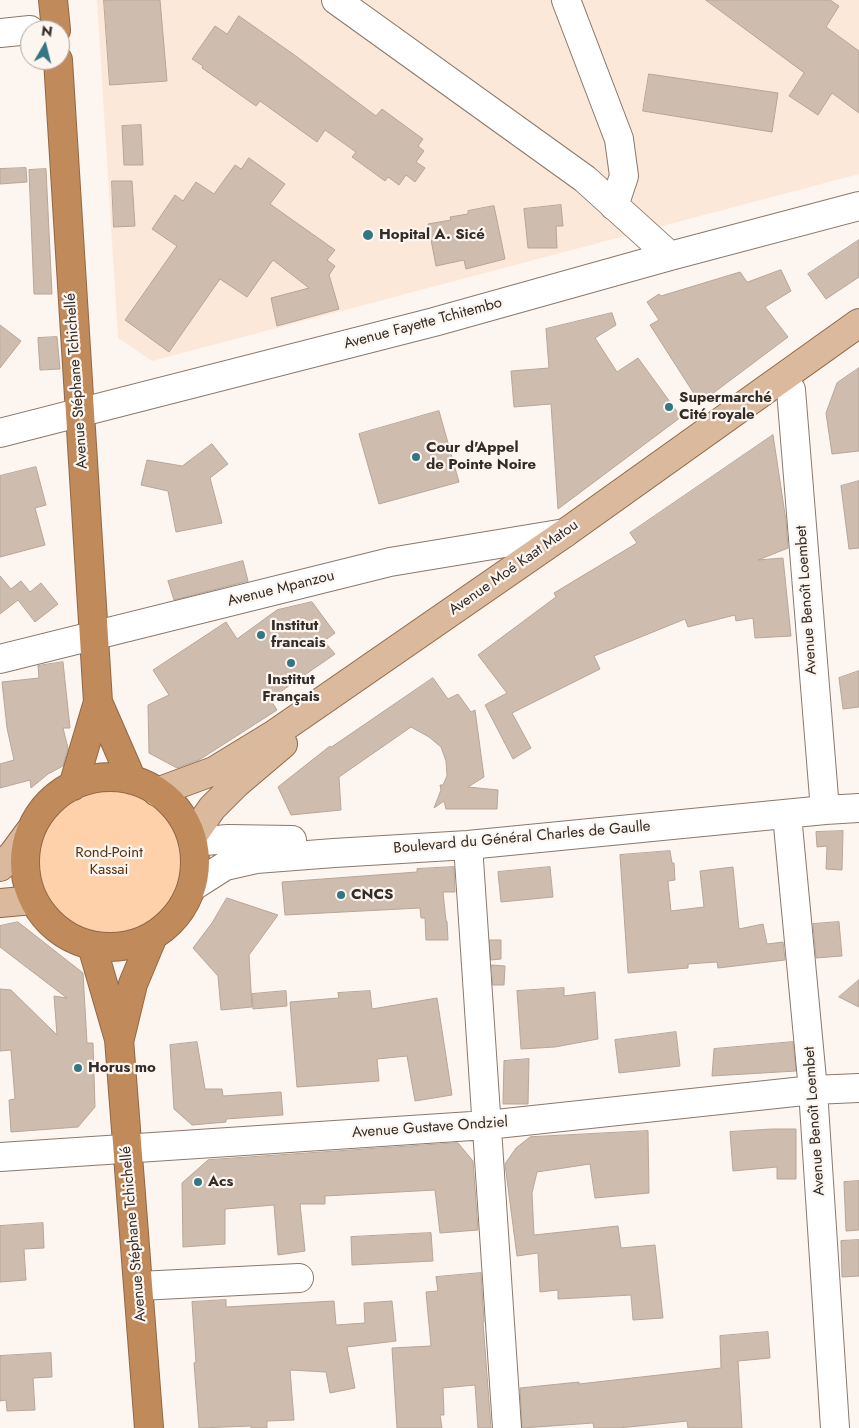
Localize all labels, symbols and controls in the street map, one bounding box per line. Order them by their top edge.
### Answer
north arrow [20,20,70,70]
text: N [40,20,54,42]
place label: Hopital A. Sicé [379,226,485,244]
marker: Hopital A. Sicé [361,228,375,242]
street label: Avenue Stéphane Tchichellé [62,292,92,470]
street label: Avenue Fayette Tchitembo [342,294,504,354]
place label: Supermarché Cité royale [679,389,772,424]
marker: Supermarché Cité royale [663,401,675,413]
place label: Cour d'Appel de Pointe Noire [426,439,536,474]
marker: Cour d'Appel de Pointe Noire [410,451,422,463]
street label: Avenue Moé Kaat Matou [446,517,582,619]
street label: Avenue Benoît Loembet [793,525,821,675]
street label: Avenue Mpanzou [226,567,336,611]
place label: Institut francais [271,617,326,652]
marker: Institut francais [255,629,267,641]
marker: Institut Français [285,657,297,669]
place label: Institut Français [262,671,320,706]
street label: Boulevard du Général Charles de Gaulle [393,818,651,858]
park label: Rond-Point Kassai [75,844,143,879]
place label: CNCS [351,886,393,904]
marker: CNCS [335,889,347,901]
street label: Avenue Benoît Loembet [801,1046,829,1196]
place label: Horus mo [88,1059,156,1077]
marker: Horus mo [72,1062,84,1074]
street label: Avenue Gustave Ondziel [351,1114,509,1142]
street label: Avenue Stéphane Tchichellé [117,1145,151,1323]
place label: Acs [208,1173,233,1191]
marker: Acs [192,1176,204,1188]

